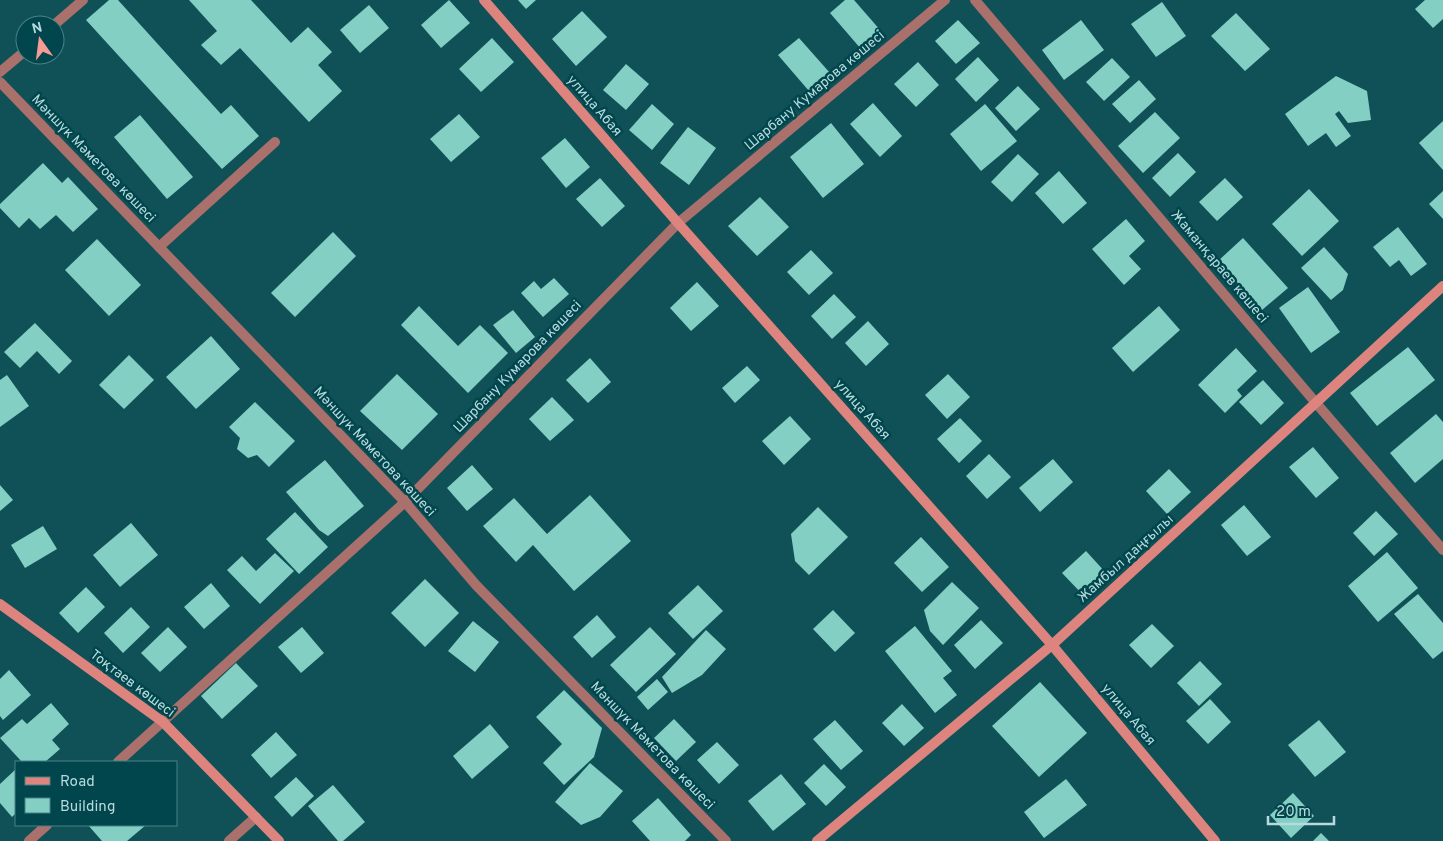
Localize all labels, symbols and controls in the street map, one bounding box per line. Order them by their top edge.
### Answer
north arrow [15,15,65,65]
text: N [30,19,44,38]
street label: Шарбану Кумарова көшесі [742,28,888,154]
street label: улица Абая [563,72,625,140]
street label: Мәншүк Мәметова көшесі [27,91,159,227]
street label: Жаманқараев көшесі [1167,207,1271,327]
street label: Шарбану Кумарова көшесі [450,297,586,437]
street label: улица Абая [830,376,894,444]
street label: Мәншүк Мәметова көшесі [309,383,439,521]
street label: Жамбыл даңғылы [1074,511,1178,607]
street label: Тоқтаев көшесі [86,647,178,721]
street label: Мәншүк Мәметова көшесі [586,678,718,814]
street label: улица Абая [1097,681,1159,749]
legend [15,761,178,826]
text: Road [60,773,95,792]
scale bar [1268,794,1334,826]
text: Building [60,798,115,817]
text: 20 m [1276,803,1311,822]

